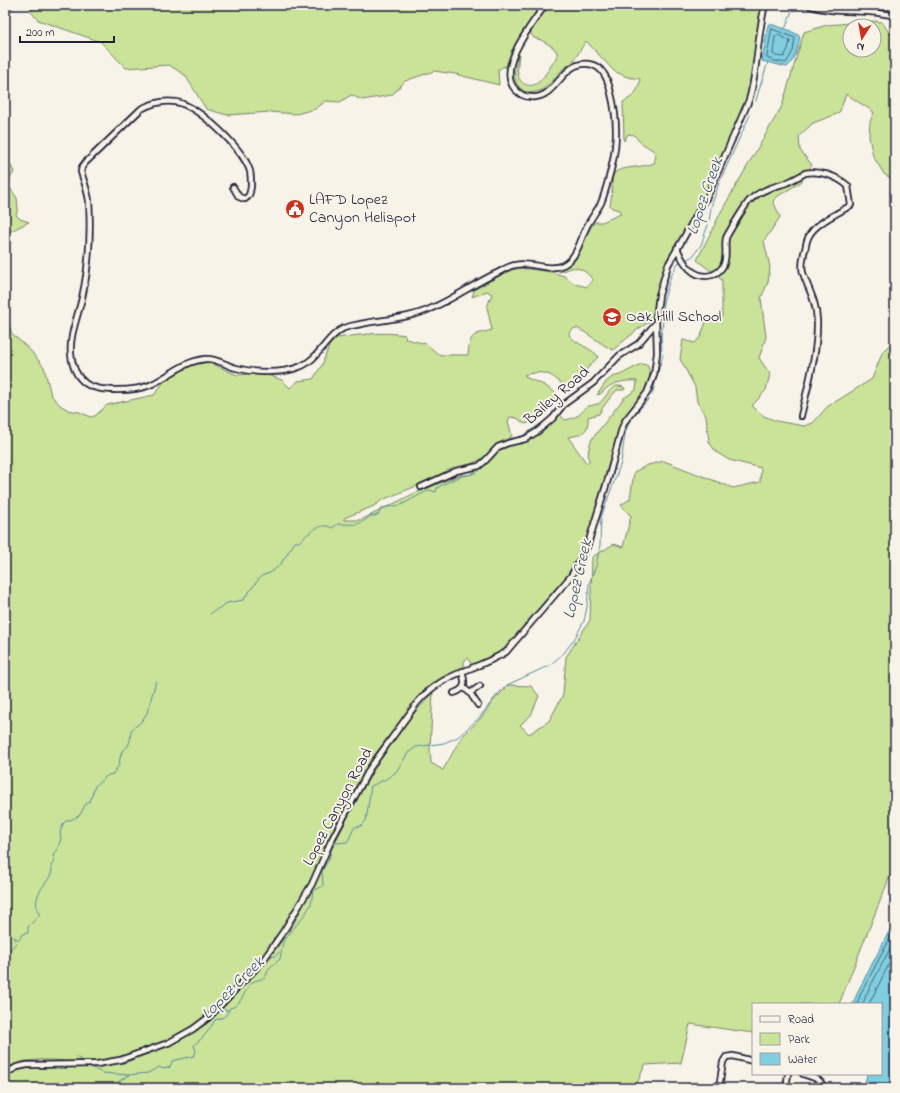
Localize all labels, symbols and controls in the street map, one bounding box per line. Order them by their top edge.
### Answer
scale bar [20,18,114,44]
north arrow [842,18,882,58]
text: 200 m [26,24,55,42]
text: N [855,38,865,55]
water label: Lopez Creek [680,152,730,238]
place label: LAFD Lopez Canyon Helispot [309,188,417,230]
public building icon: LAFD Lopez Canyon Helispot [284,198,306,220]
place label: Oak Hill School [626,305,722,329]
school or university icon: Oak Hill School [601,306,623,328]
street label: Bailey Road [518,361,595,432]
water label: Lopez Creek [557,535,600,621]
street label: Lopez Canyon Road [297,744,379,870]
water label: Lopez Creek [196,950,271,1025]
legend [752,1003,882,1075]
text: Road [788,1011,814,1029]
text: Park [788,1031,810,1049]
text: Water [788,1051,817,1069]

